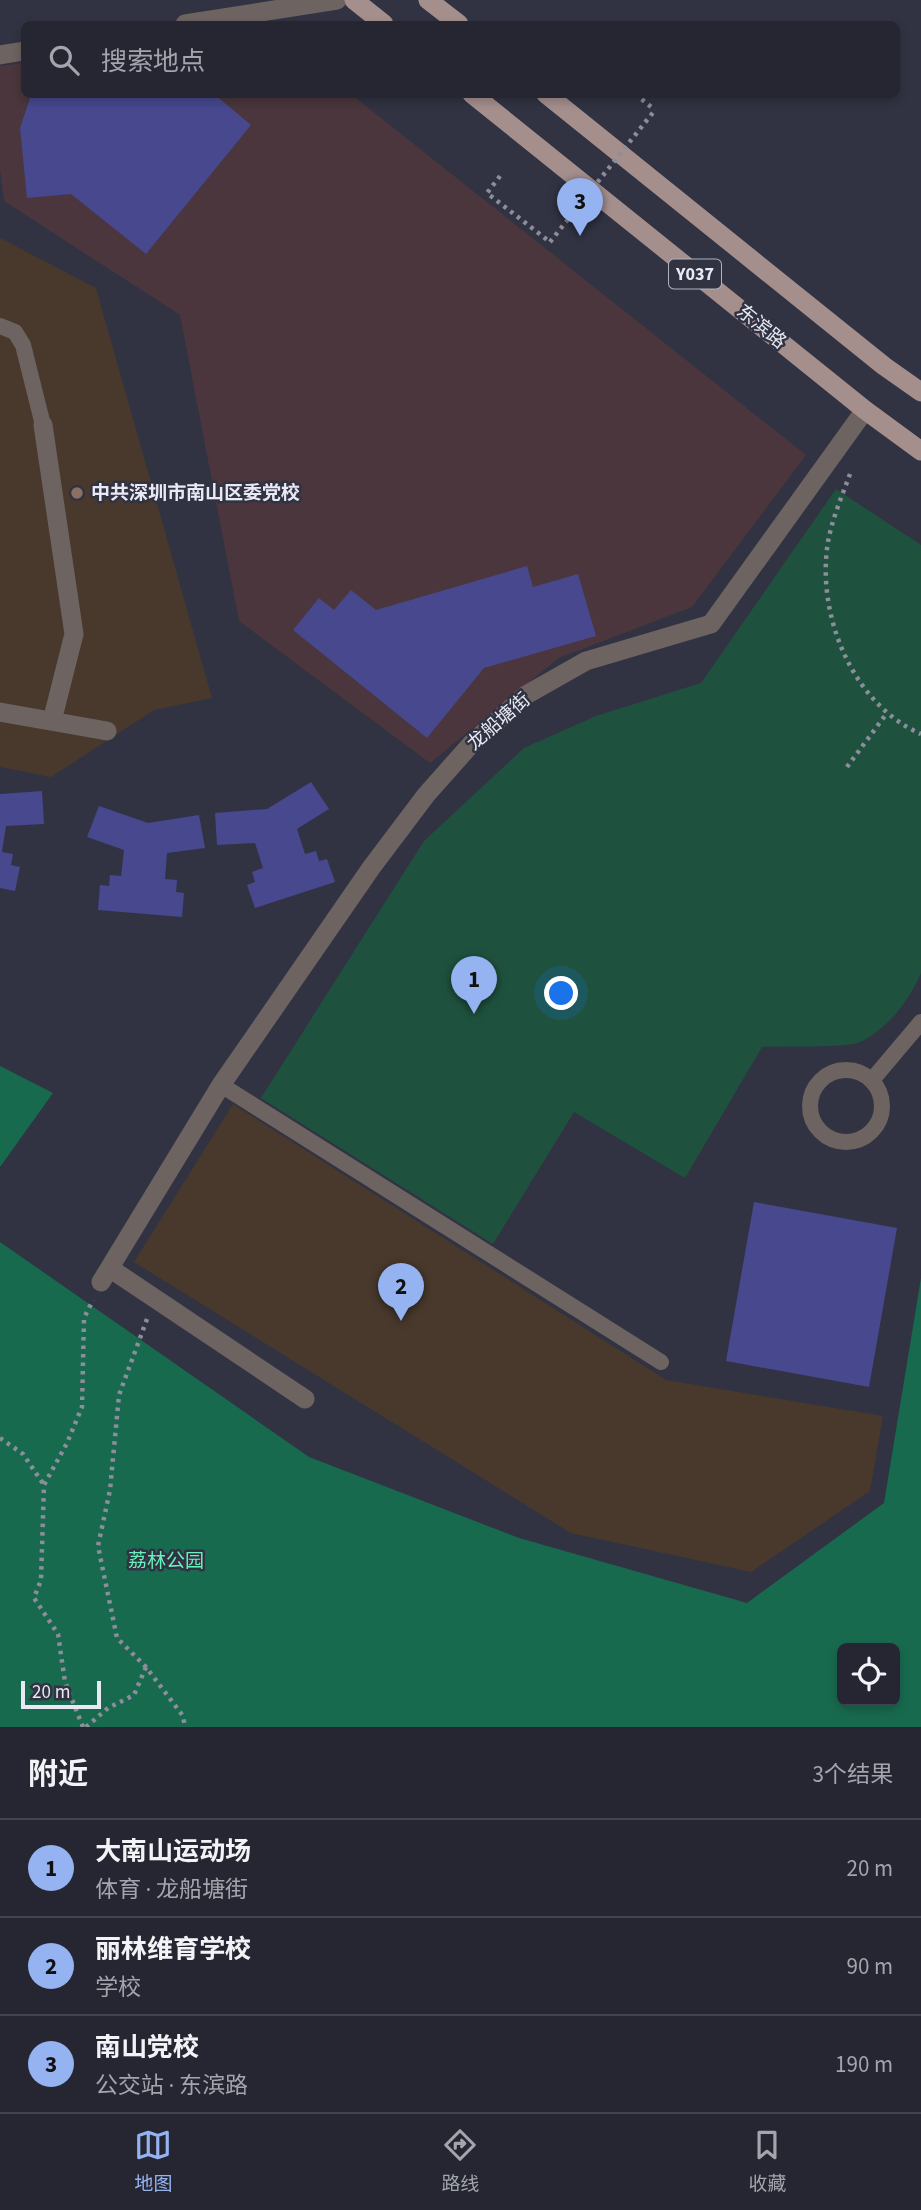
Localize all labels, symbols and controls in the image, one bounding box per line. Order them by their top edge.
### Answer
search box [21,21,900,98]
icon: search [45,41,83,79]
text: 搜索地点 [101,43,205,80]
pin: 3 [557,178,603,236]
road number: Y037 [669,260,721,288]
street label: 东滨路 [730,299,792,355]
place label: 中共深圳市南山区委党校 [91,480,300,507]
marker: 中共深圳市南山区委党校 [69,485,85,501]
street label: 龙船塘街 [461,687,537,757]
pin: 1 [451,956,497,1014]
your location [544,976,578,1010]
pin: 2 [378,1263,424,1321]
park label: 荔林公园 [128,1548,204,1575]
map controls [837,1643,900,1706]
button: locate [837,1643,900,1706]
scale bar [21,1678,102,1710]
text: 20 m [32,1679,70,1706]
text: 附近 [28,1753,88,1796]
text: 3个结果 [813,1758,893,1791]
text: 大南山运动场 [95,1833,251,1870]
text: 1 [45,1852,57,1885]
text: 20 m [846,1852,893,1885]
text: 体育 · 龙船塘街 [95,1873,248,1906]
text: 丽林维育学校 [95,1931,251,1968]
text: 2 [45,1950,57,1983]
text: 90 m [846,1950,893,1983]
text: 学校 [95,1971,141,2004]
text: 南山党校 [95,2029,199,2066]
text: 3 [45,2048,57,2081]
text: 190 m [835,2048,893,2081]
text: 公交站 · 东滨路 [95,2069,248,2102]
tab: 地图 [134,2126,173,2198]
tab: 路线 [441,2126,480,2198]
tab: 收藏 [748,2126,787,2198]

